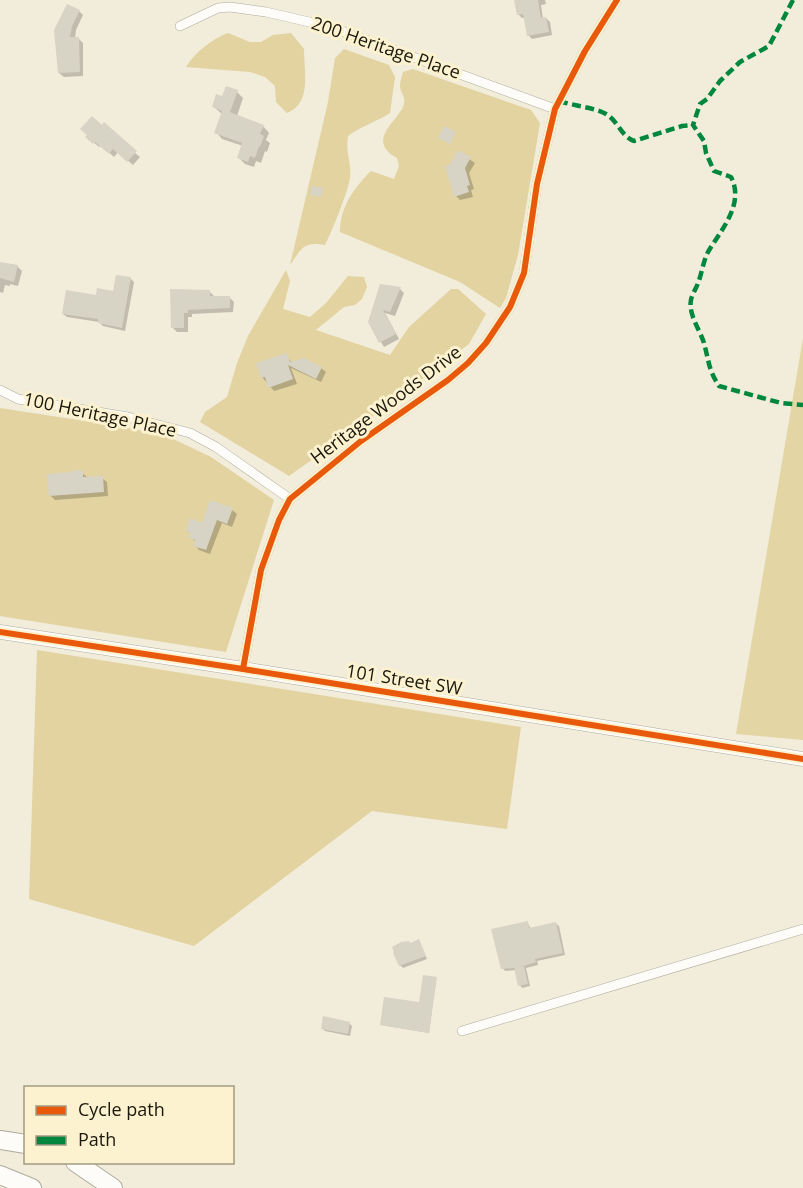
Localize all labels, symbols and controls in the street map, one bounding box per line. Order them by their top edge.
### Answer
street label: 200 Heritage Place [309,10,464,84]
street label: Heritage Woods Drive [305,340,466,469]
street label: 100 Heritage Place [21,386,179,442]
street label: 101 Street SW [344,658,464,700]
legend [24,1086,234,1164]
text: Cycle path [78,1097,165,1121]
text: Path [78,1127,116,1151]

